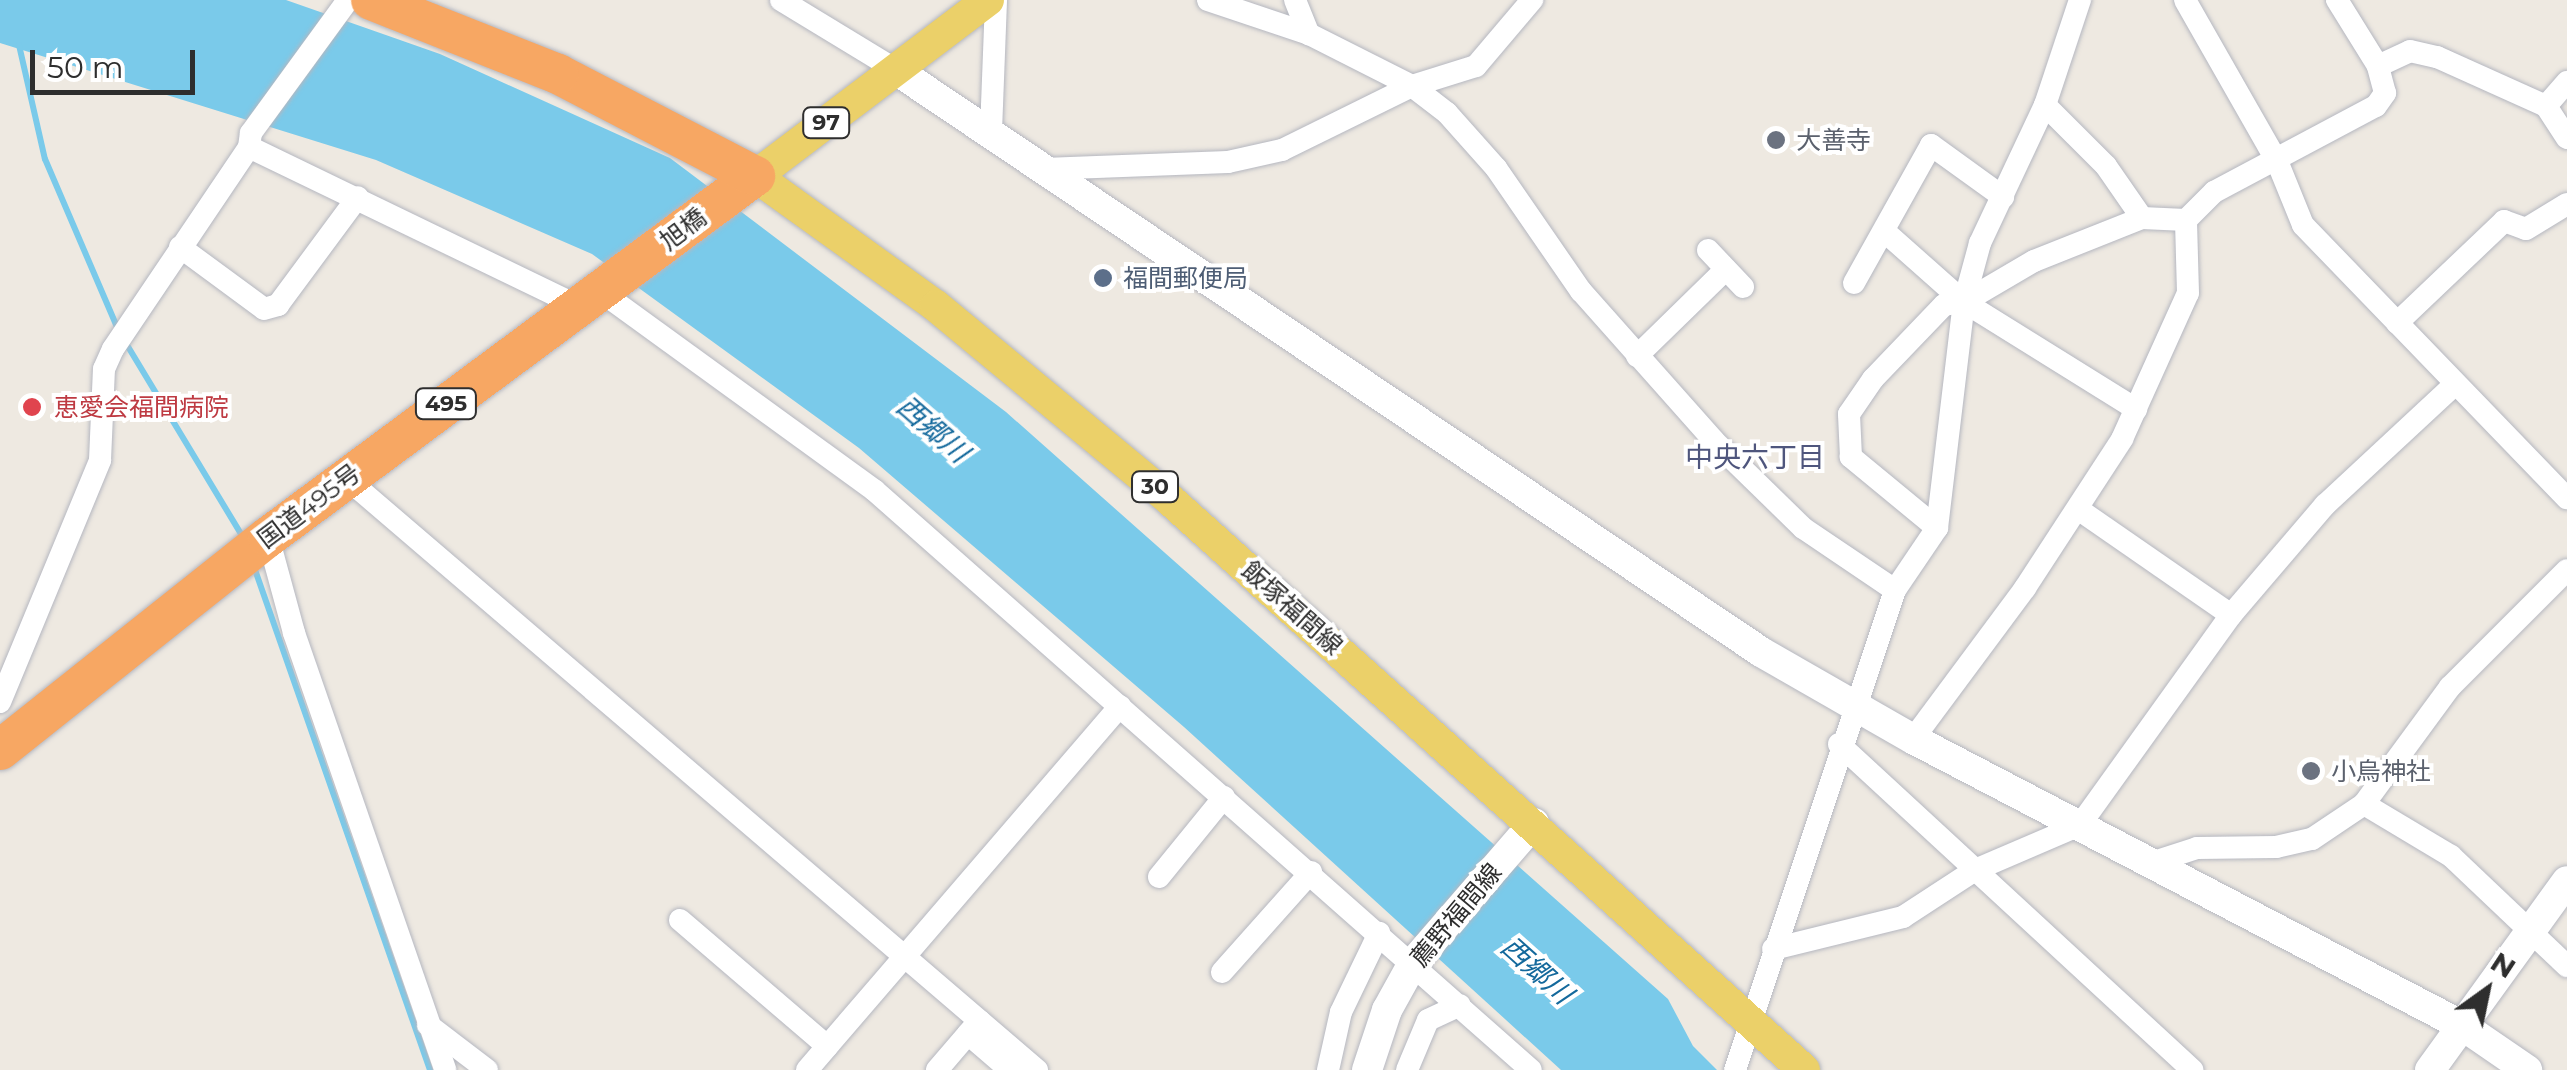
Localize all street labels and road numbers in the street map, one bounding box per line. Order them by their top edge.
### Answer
road number: 97 [801,106,851,140]
street label: 旭橋 [654,202,712,256]
road number: 495 [414,387,478,421]
street label: 国道495号 [252,458,366,554]
road number: 30 [1130,470,1180,504]
street label: 飯塚福間線 [1236,555,1348,661]
street label: 薦野福間線 [1404,857,1508,973]

